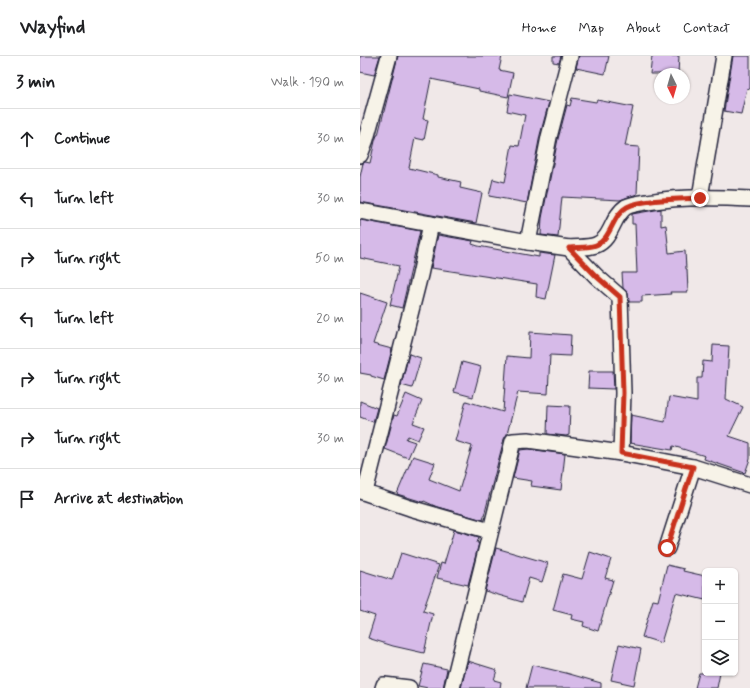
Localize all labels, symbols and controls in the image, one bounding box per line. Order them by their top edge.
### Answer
text: Wayfind [20,15,85,40]
text: Home [522,19,556,37]
text: Map [578,19,604,37]
text: About [626,19,661,37]
text: Contact [683,19,730,37]
north arrow [654,68,690,104]
text: 3 min [16,71,55,93]
text: Walk · 190 m [271,74,344,91]
icon: ahead [16,128,38,150]
text: Continue [54,129,110,149]
text: 30 m [317,130,344,147]
icon: left [16,188,38,210]
text: Turn left [54,189,114,209]
route end [691,189,709,207]
text: 30 m [317,190,344,207]
icon: right [16,248,38,270]
text: Turn right [54,249,121,269]
text: 50 m [315,250,344,267]
icon: left [16,308,38,330]
text: Turn left [54,309,114,329]
text: 20 m [316,310,344,327]
icon: right [16,368,38,390]
text: Turn right [54,369,121,389]
text: 30 m [317,370,344,387]
icon: right [16,428,38,450]
text: Turn right [54,429,121,449]
text: 30 m [317,430,344,447]
icon: arrive [16,488,38,510]
text: Arrive at destination [54,489,183,509]
route start [658,539,676,557]
map controls [702,568,738,676]
button: + [702,568,738,604]
button: − [702,604,738,640]
button: layers [702,640,738,676]

